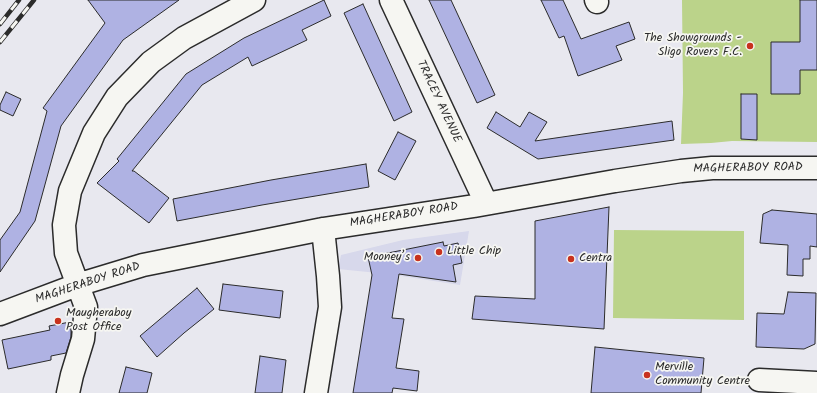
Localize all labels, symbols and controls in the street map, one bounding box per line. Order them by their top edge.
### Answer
place label: The Showgrounds - Sligo Rovers F.C. [644,32,742,60]
marker: The Showgrounds - Sligo Rovers F.C. [745,41,755,51]
street label: TRACEY AVENUE [413,58,463,146]
street label: MAGHERABOY ROAD [693,161,803,177]
street label: MAGHERABOY ROAD [349,200,459,232]
place label: Little Chip [447,245,501,259]
marker: Little Chip [434,247,444,257]
place label: Mooney’s [364,251,410,265]
place label: Centra [579,252,612,266]
marker: Mooney’s [413,253,423,263]
marker: Centra [566,254,576,264]
street label: MAGHERABOY ROAD [34,260,142,308]
place label: Maugheraboy Post Office [66,307,131,335]
marker: Maugheraboy Post Office [53,316,63,326]
place label: Merville Community Centre [655,361,750,389]
marker: Merville Community Centre [642,370,652,380]

